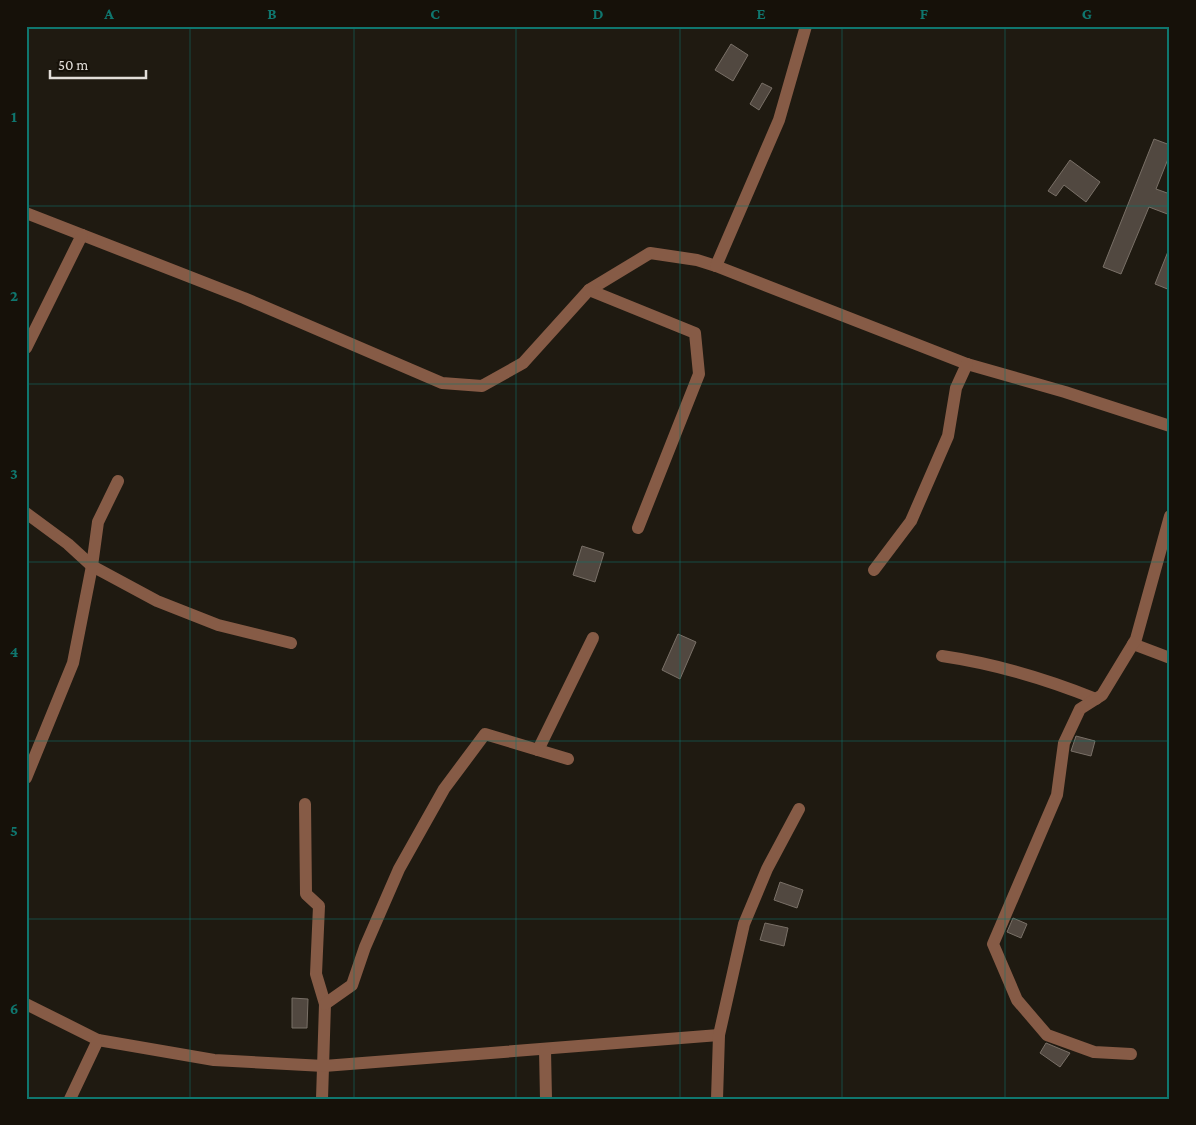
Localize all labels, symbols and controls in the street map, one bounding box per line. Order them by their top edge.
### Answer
text: A [103,5,114,22]
text: B [267,5,277,22]
text: C [430,5,440,22]
text: D [592,5,604,22]
text: E [756,5,766,22]
text: F [920,5,929,22]
text: G [1082,5,1092,22]
scale bar [50,48,146,80]
text: 50 m [58,57,88,73]
text: 1 [11,108,17,125]
text: 2 [10,287,18,304]
text: 3 [10,465,18,482]
text: 4 [10,643,19,660]
text: 5 [10,822,18,839]
text: 6 [10,1000,18,1017]

